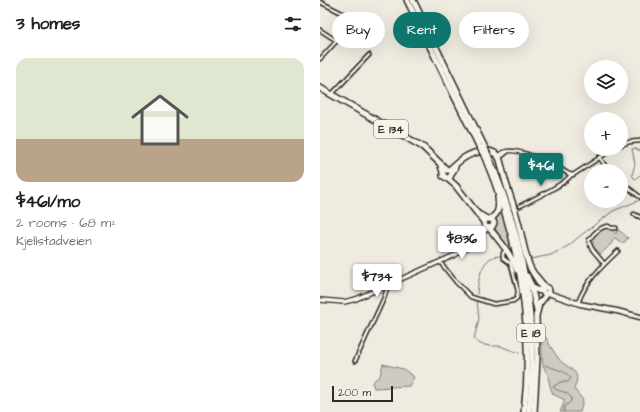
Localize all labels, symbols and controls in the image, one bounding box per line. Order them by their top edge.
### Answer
text: 3 homes [16,12,80,36]
chip: Buy [332,12,385,48]
chip: Rent [393,12,451,48]
chip: Filters [459,12,529,48]
icon: filters [282,13,304,35]
map controls [584,60,628,208]
button: layers [584,60,628,104]
icon: home [124,84,196,156]
button: + [584,112,628,156]
road number: E 134 [374,120,408,138]
pin: $461 [517,153,565,187]
text: $461 [528,157,554,175]
button: − [584,164,628,208]
text: $461/mo [16,190,80,214]
text: 2 rooms · 68 m² [16,214,116,232]
pin: $836 [438,226,486,260]
text: $836 [447,230,477,248]
text: Kjellstadveien [16,232,92,250]
pin: $734 [353,264,401,298]
text: $734 [362,268,392,286]
road number: E 18 [517,324,545,342]
scale bar [332,384,393,403]
text: 200 m [338,385,371,400]

